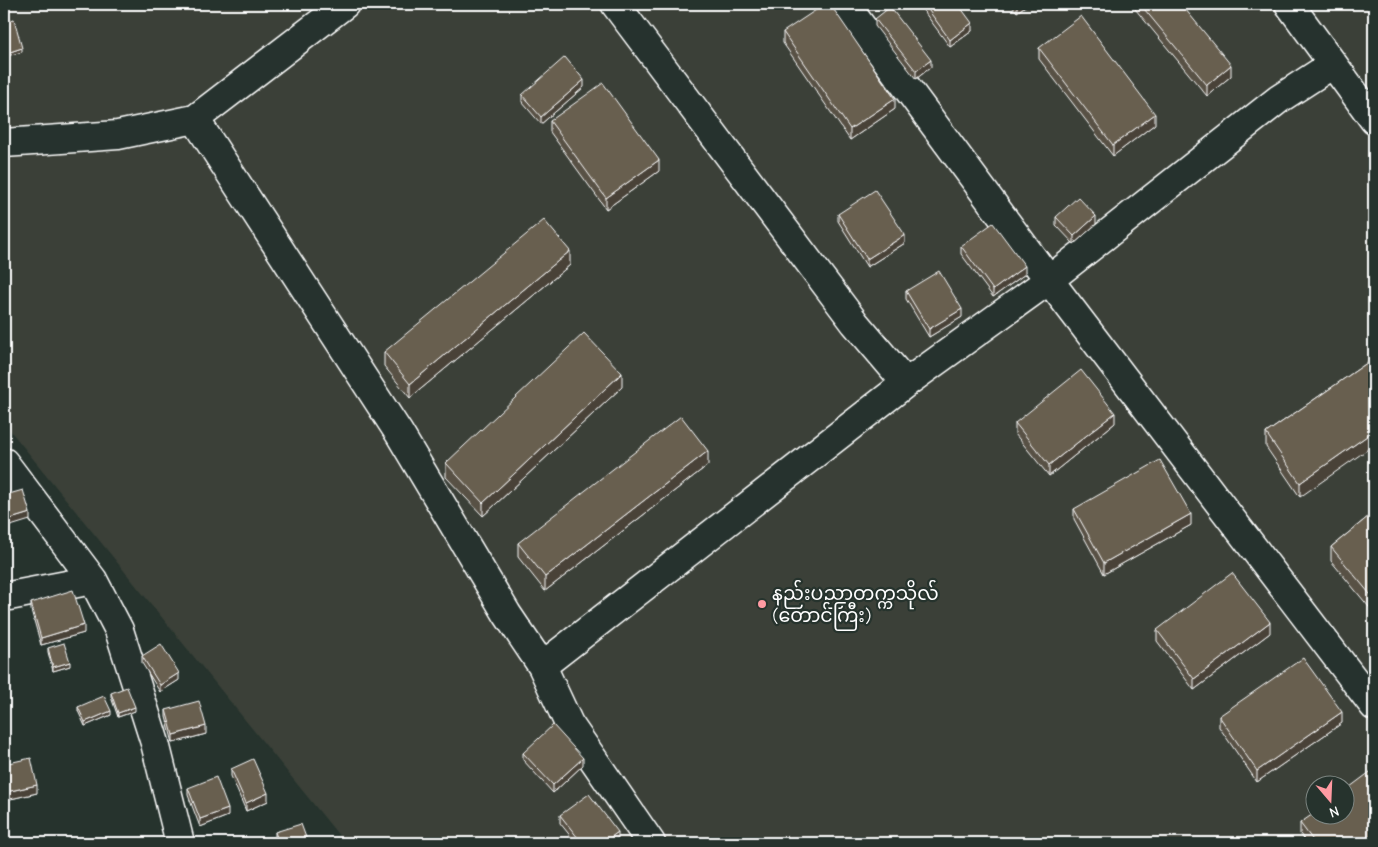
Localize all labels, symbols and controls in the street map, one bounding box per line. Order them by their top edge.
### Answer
place label: နည်းပညာတက္ကသိုလ် (တောင်ကြီး) [772,579,939,631]
marker: နည်းပညာတက္ကသိုလ် (တောင်ကြီး) [756,598,768,610]
north arrow [1306,774,1356,824]
text: N [1327,802,1341,821]

